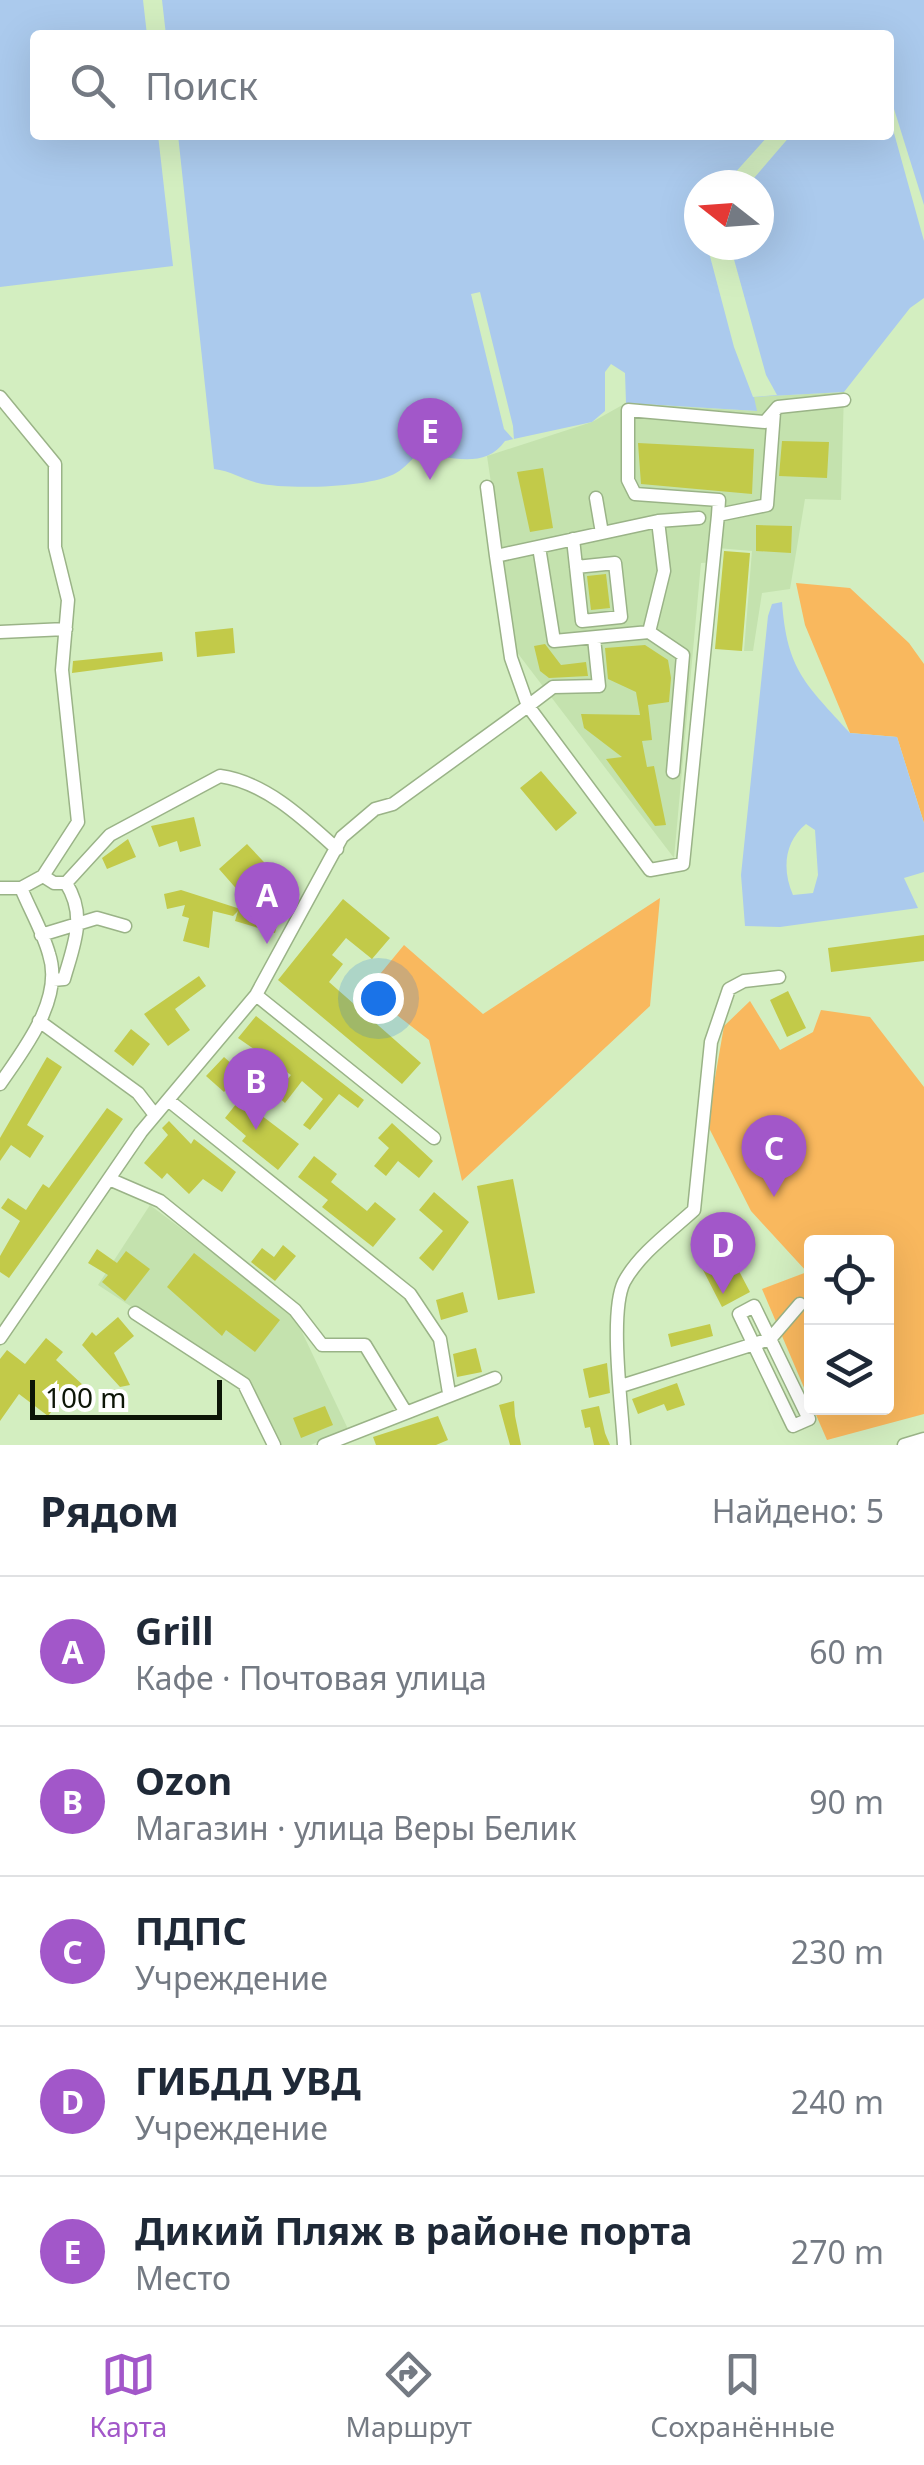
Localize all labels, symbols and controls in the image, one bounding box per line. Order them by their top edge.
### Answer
search box [30,30,894,140]
icon: search [65,58,120,113]
text: Поиск [145,59,258,111]
north arrow [684,170,774,260]
pin: E [398,398,462,480]
pin: A [234,862,300,944]
your location [353,973,404,1024]
pin: B [224,1048,288,1130]
pin: C [742,1114,806,1197]
pin: D [690,1212,756,1294]
map controls [804,1235,894,1415]
button: locate [804,1235,894,1325]
button: layers [804,1325,894,1415]
scale bar [30,1375,222,1420]
text: 100 m [45,1378,127,1416]
text: Рядом [40,1482,179,1539]
text: Найдено: 5 [712,1489,884,1532]
text: Grill [135,1604,214,1656]
text: A [61,1630,84,1673]
text: 60 m [809,1630,884,1673]
text: Кафе · Почтовая улица [135,1656,487,1699]
text: Ozon [135,1754,232,1806]
text: B [62,1780,83,1823]
text: 90 m [809,1780,884,1823]
text: Магазин · улица Веры Белик [135,1806,576,1849]
text: ПДПС [135,1904,247,1956]
text: C [62,1930,83,1973]
text: 230 m [791,1930,884,1973]
text: Учреждение [135,1956,328,1999]
text: ГИБДД УВД [135,2054,361,2106]
text: D [61,2080,84,2123]
text: 240 m [791,2080,884,2123]
text: Учреждение [135,2106,328,2149]
text: Дикий Пляж в районе порта [135,2204,692,2256]
text: E [64,2230,81,2273]
text: 270 m [791,2230,884,2273]
text: Место [135,2256,231,2299]
tab: Карта [89,2347,167,2445]
tab: Маршрут [346,2347,472,2445]
tab: Сохранённые [650,2347,835,2445]

